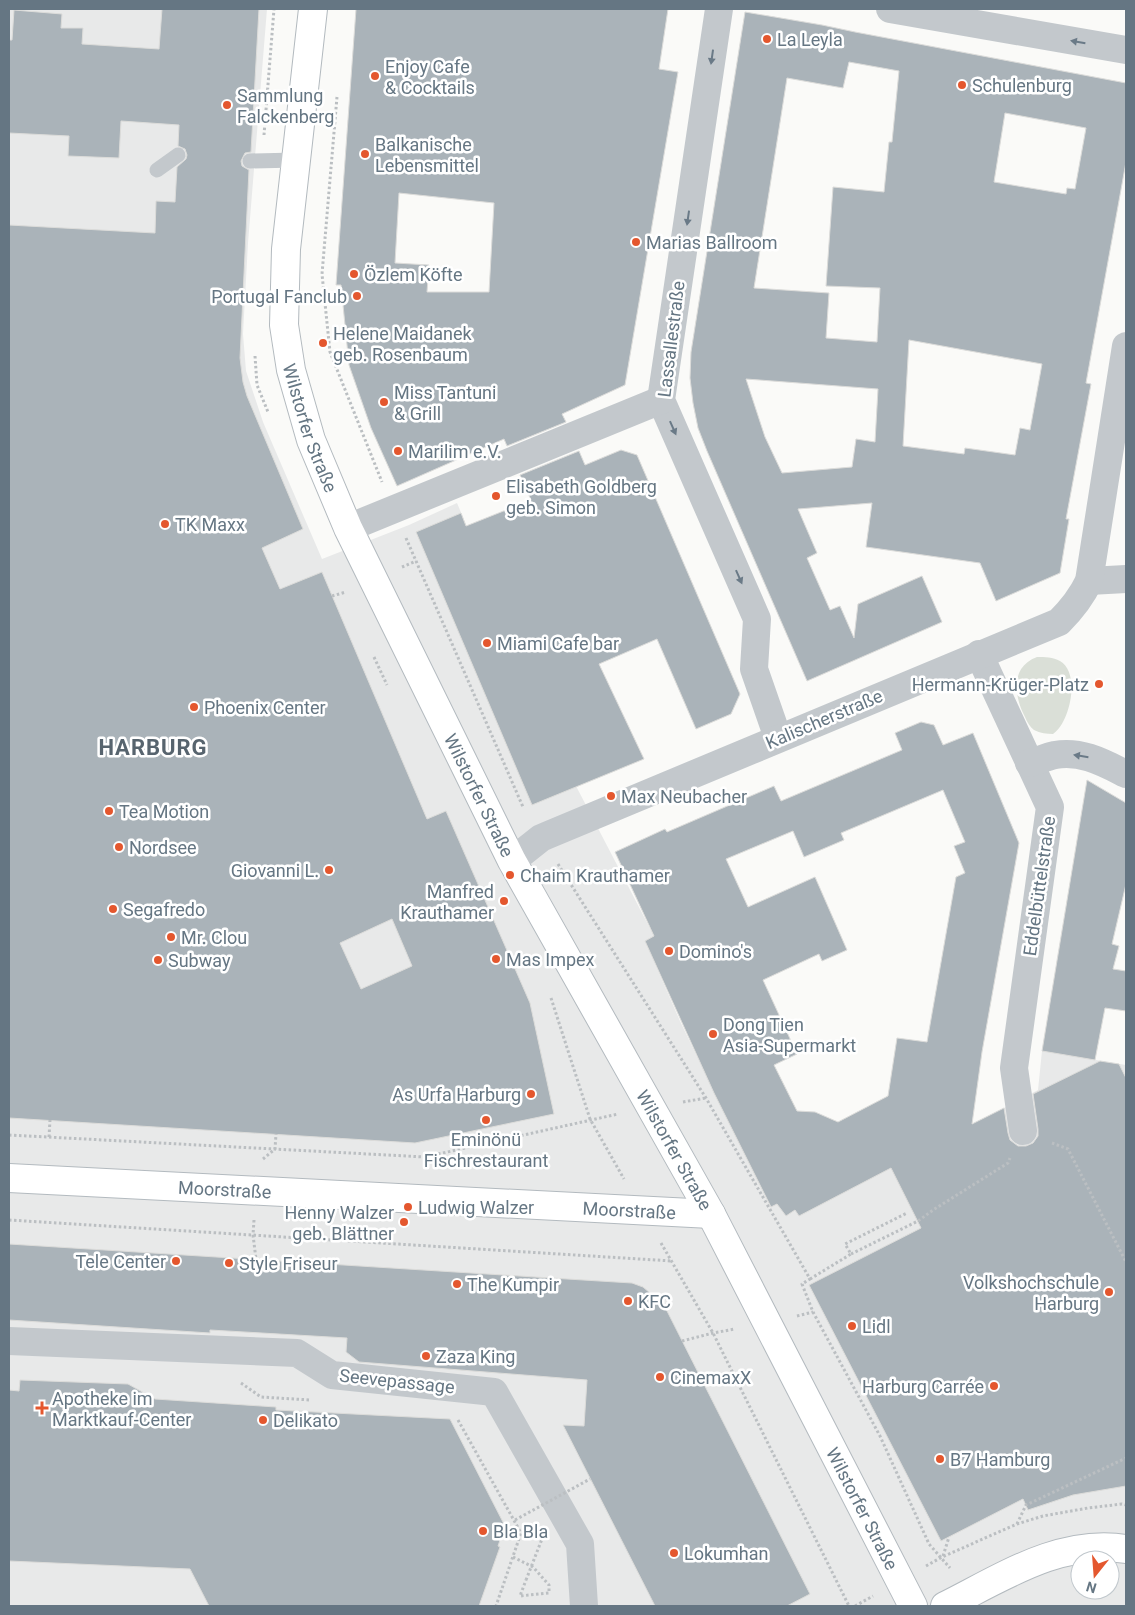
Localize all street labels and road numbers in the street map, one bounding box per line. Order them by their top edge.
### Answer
street label: Lassallestraße [653,280,689,398]
street label: Wilstorfer Straße [279,361,342,495]
street label: Kalischerstraße [762,685,886,753]
street label: Wilstorfer Straße [440,730,519,860]
street label: Eddelbüttelstraße [1019,815,1059,957]
street label: Wilstorfer Straße [633,1086,717,1214]
street label: Moorstraße [178,1176,272,1202]
street label: Moorstraße [582,1197,676,1223]
street label: Seevepassage [338,1365,456,1397]
street label: Wilstorfer Straße [823,1444,903,1573]

